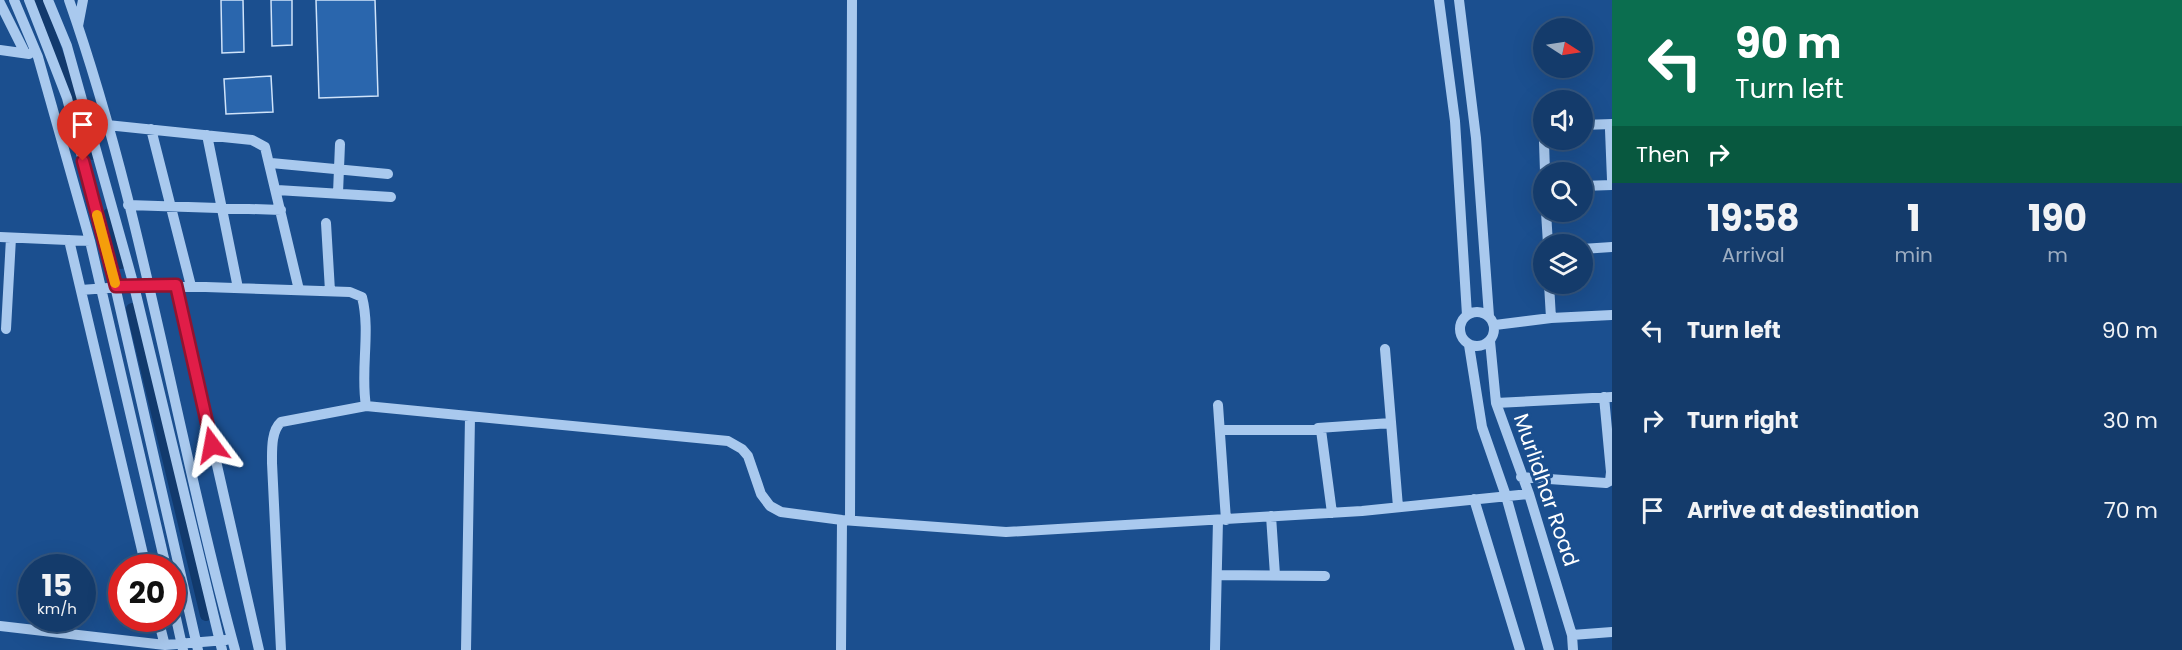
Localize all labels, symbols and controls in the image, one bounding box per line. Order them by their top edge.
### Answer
text: 90 m [1735,14,1842,73]
north arrow [1533,18,1593,78]
map controls [1533,18,1593,294]
icon: left [1636,24,1714,102]
text: Turn left [1735,70,1844,107]
button: sound [1533,90,1593,150]
pin [57,99,108,161]
icon: arrive [66,108,99,141]
icon: right [1702,138,1735,171]
text: Then [1636,139,1690,170]
button: search [1533,162,1593,222]
text: 19:58 [1707,193,1800,244]
text: 1 [1907,193,1921,244]
text: 190 [2028,193,2087,244]
button: layers [1533,234,1593,294]
text: Arrival [1722,241,1785,269]
text: min [1895,241,1933,269]
text: m [2047,241,2068,269]
icon: left [1636,314,1669,347]
text: Turn left [1687,315,1781,346]
text: 90 m [2102,315,2158,346]
icon: right [1636,404,1669,437]
text: Turn right [1687,405,1798,436]
text: 30 m [2103,405,2158,436]
street label: Murlidhar Road [1507,410,1586,570]
position arrow [180,413,244,477]
icon: arrive [1636,494,1669,527]
text: Arrive at destination [1687,495,1919,526]
text: 70 m [2104,495,2158,526]
speed limit sign: 20 [108,554,186,632]
text: 15 [42,564,72,607]
text: km/h [37,598,77,619]

